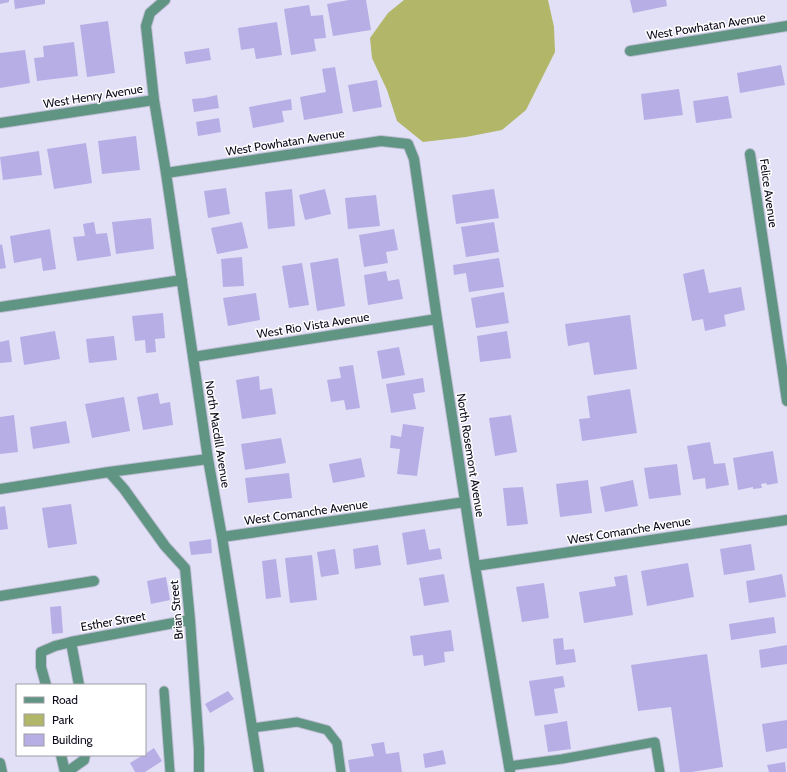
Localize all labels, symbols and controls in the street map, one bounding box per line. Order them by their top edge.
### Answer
street label: West Powhatan Avenue [646,9,766,43]
street label: West Henry Avenue [42,81,144,111]
street label: West Powhatan Avenue [225,125,345,159]
street label: Felice Avenue [757,158,781,228]
street label: West Rio Vista Avenue [256,309,370,341]
street label: North Macdill Avenue [202,379,234,489]
street label: North Rosemont Avenue [454,392,488,518]
street label: West Comanche Avenue [243,496,369,528]
street label: West Comanche Avenue [566,513,692,547]
street label: Brian Street [166,580,186,640]
street label: Esther Street [79,608,147,634]
legend [16,684,146,756]
text: Road [52,692,78,707]
text: Park [52,712,74,727]
text: Building [52,732,94,747]

